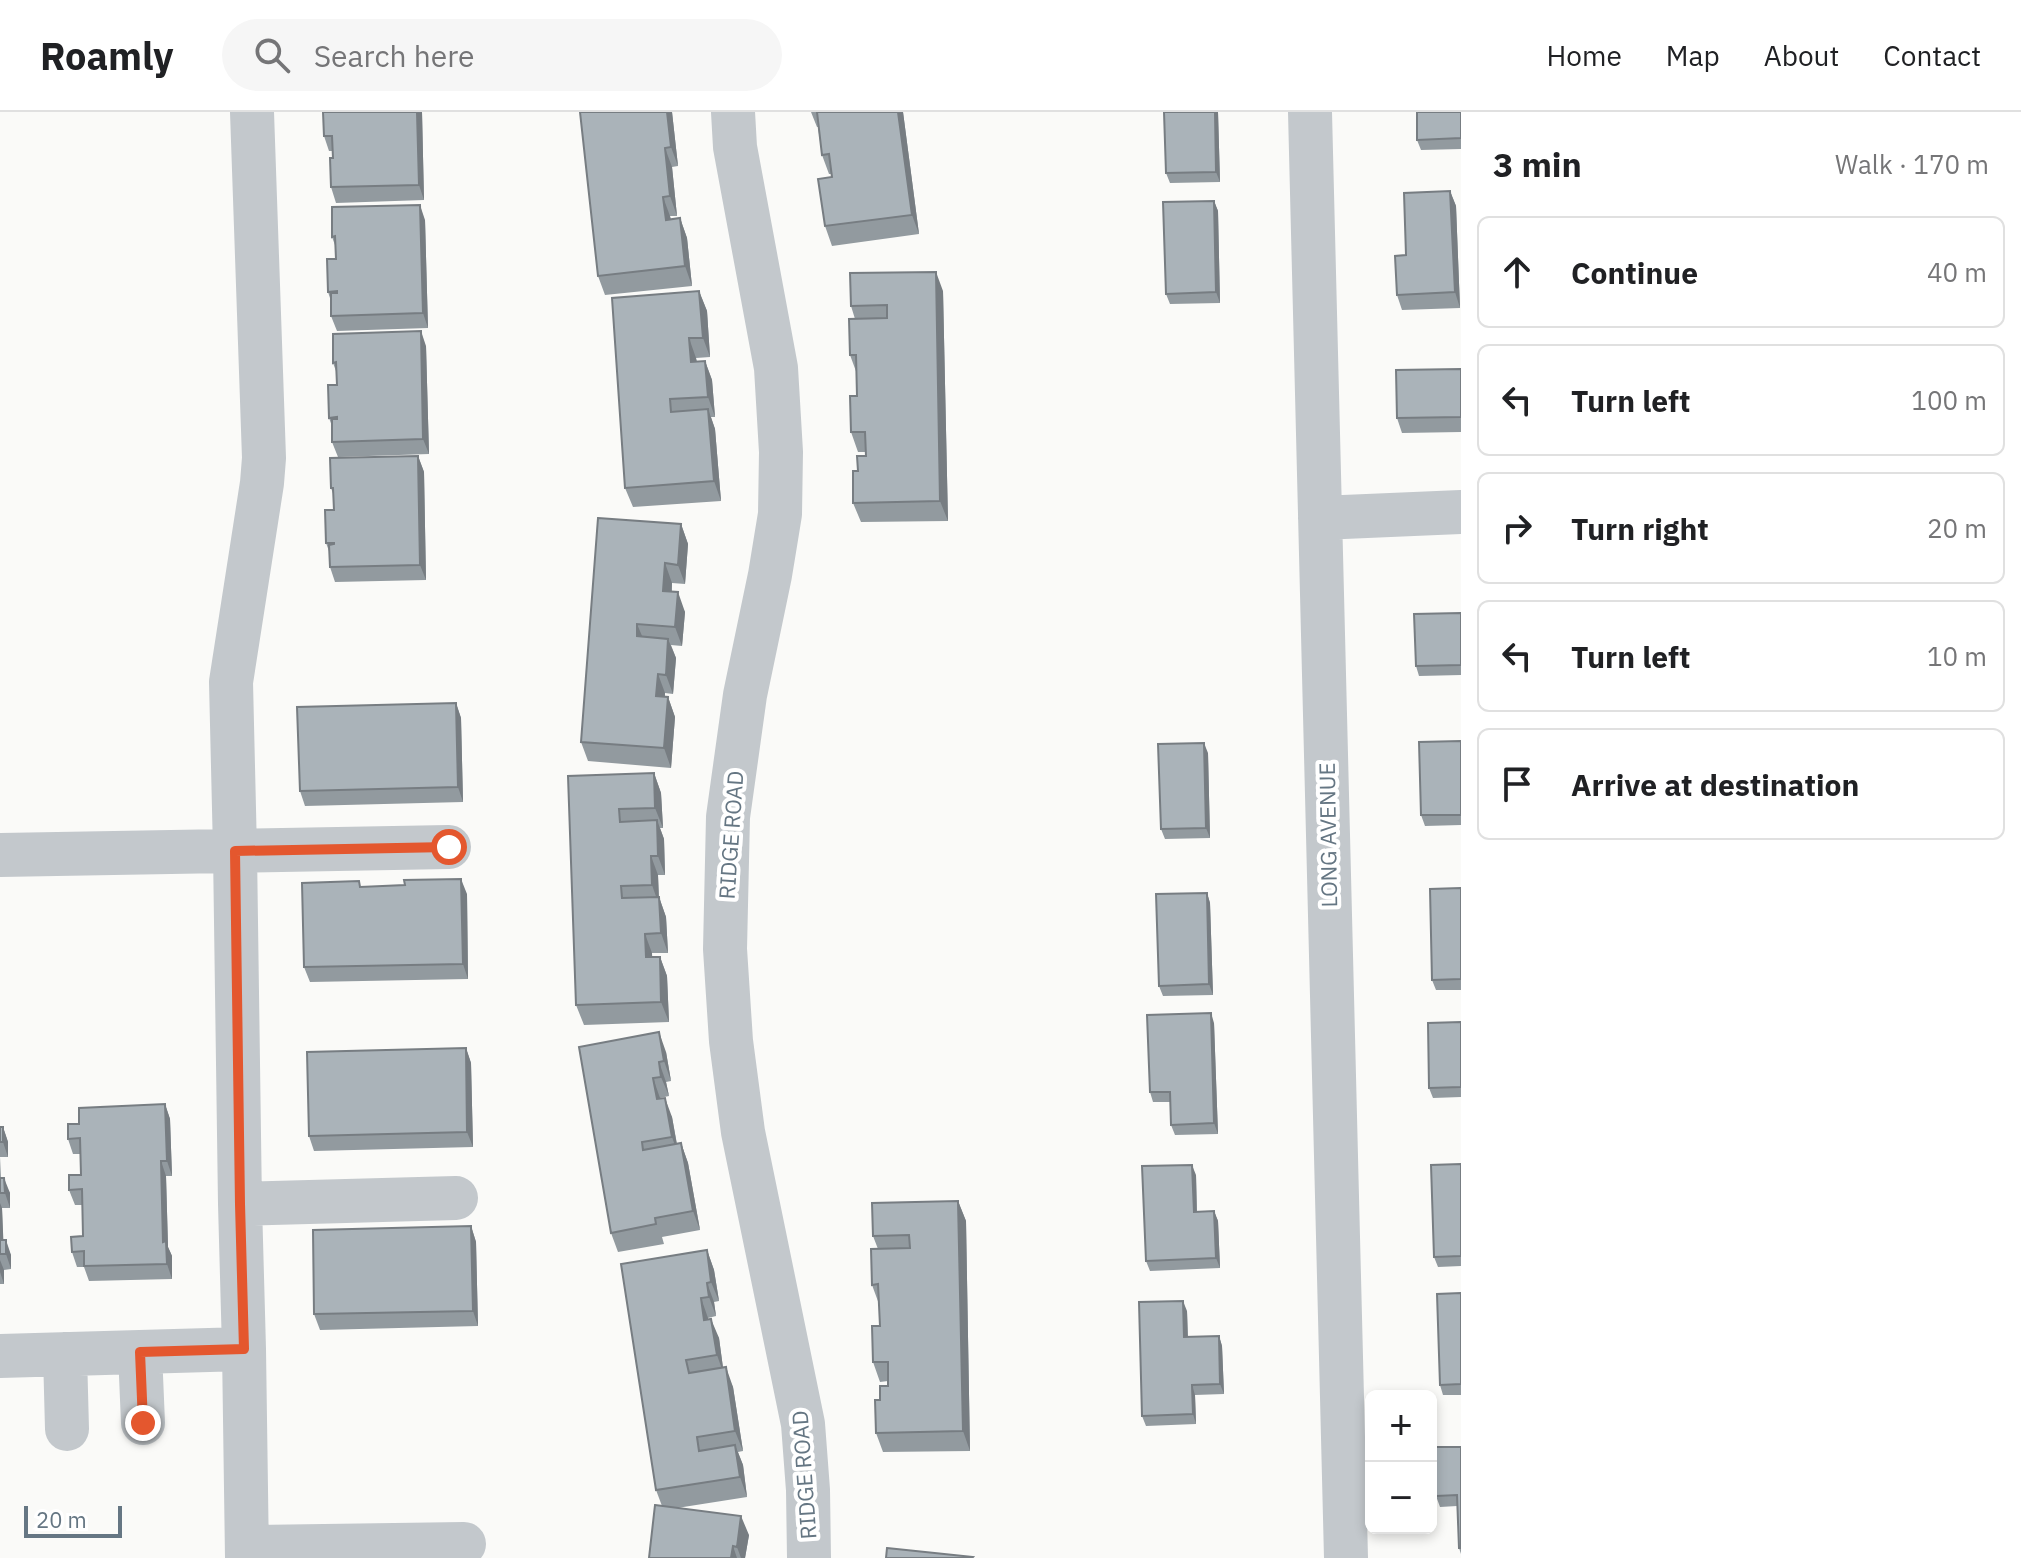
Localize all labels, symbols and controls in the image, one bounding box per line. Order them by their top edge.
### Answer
search box [222,19,782,91]
text: Roamly [40,31,174,80]
icon: search [250,33,294,77]
text: Search here [314,36,475,75]
text: Home [1546,37,1622,74]
text: Map [1666,37,1720,74]
text: About [1764,37,1839,74]
text: Contact [1883,37,1981,74]
text: 3 min [1493,142,1582,186]
text: Walk · 170 m [1835,147,1989,181]
icon: ahead [1495,250,1539,294]
text: Continue [1571,253,1698,292]
text: 40 m [1927,255,1987,289]
icon: left [1495,378,1539,422]
text: Turn left [1571,381,1690,420]
text: 100 m [1911,383,1987,417]
icon: right [1495,506,1539,550]
text: Turn right [1571,509,1709,548]
text: 20 m [1927,511,1987,545]
icon: left [1495,634,1539,678]
text: Turn left [1571,637,1690,676]
text: 10 m [1927,639,1987,673]
street label: LONG AVENUE [1312,762,1343,908]
icon: arrive [1495,762,1539,806]
text: Arrive at destination [1571,765,1859,804]
street label: RIDGE ROAD [712,770,749,900]
route start [431,829,467,865]
map controls [1365,1390,1437,1534]
button: + [1365,1390,1437,1462]
route end [125,1405,161,1441]
street label: RIDGE ROAD [785,1410,822,1540]
button: − [1365,1462,1437,1534]
scale bar [24,1502,122,1538]
text: 20 m [36,1505,87,1534]

